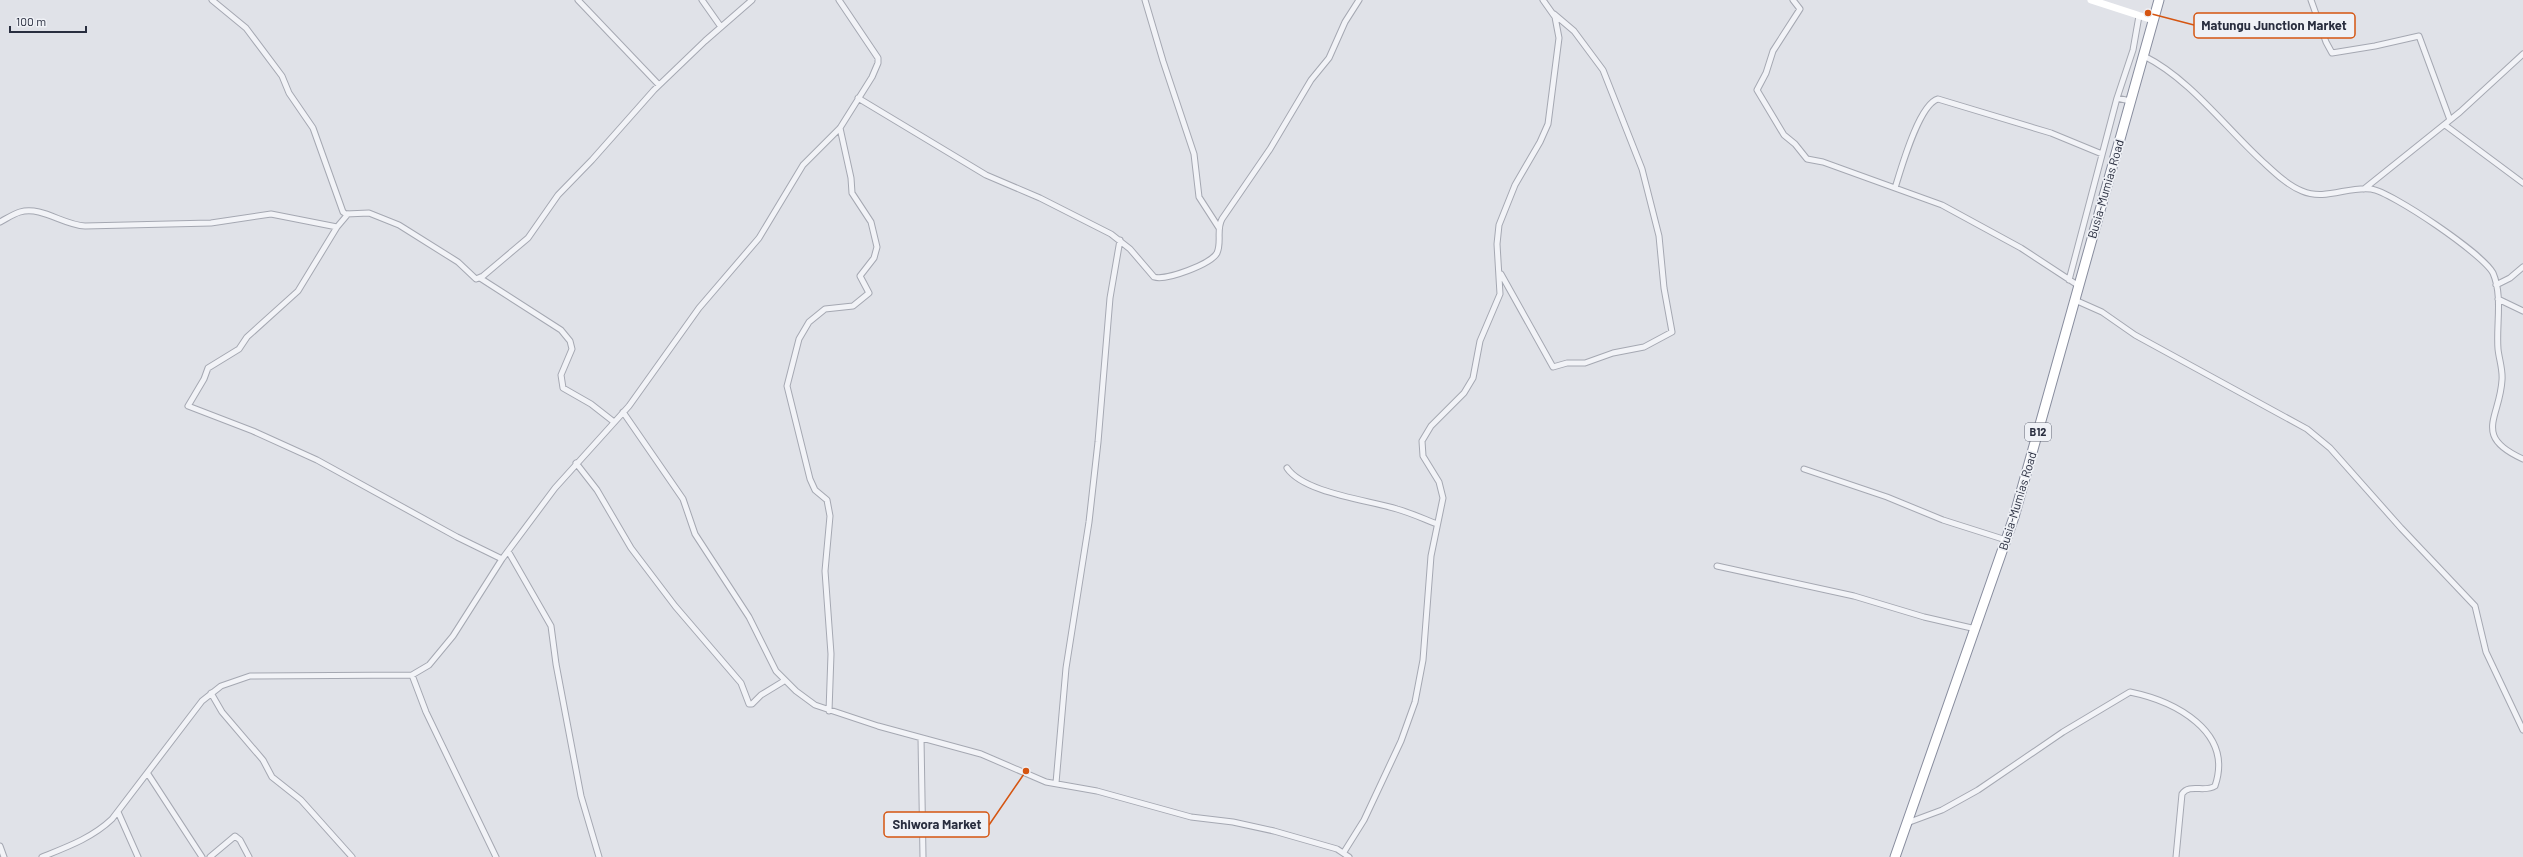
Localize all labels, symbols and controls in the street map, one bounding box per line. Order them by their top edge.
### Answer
scale bar [10,8,86,34]
callout: Matungu Junction Market [2194,13,2355,38]
text: 100 m [16,14,46,28]
text: Matungu Junction Market [2201,17,2347,33]
street label: Busia-Mumias Road [2084,138,2126,240]
road number: B12 [2025,423,2051,441]
street label: Busia-Mumias Road [1995,450,2039,552]
callout: Shiwora Market [884,812,989,837]
text: Shiwora Market [893,816,981,832]

